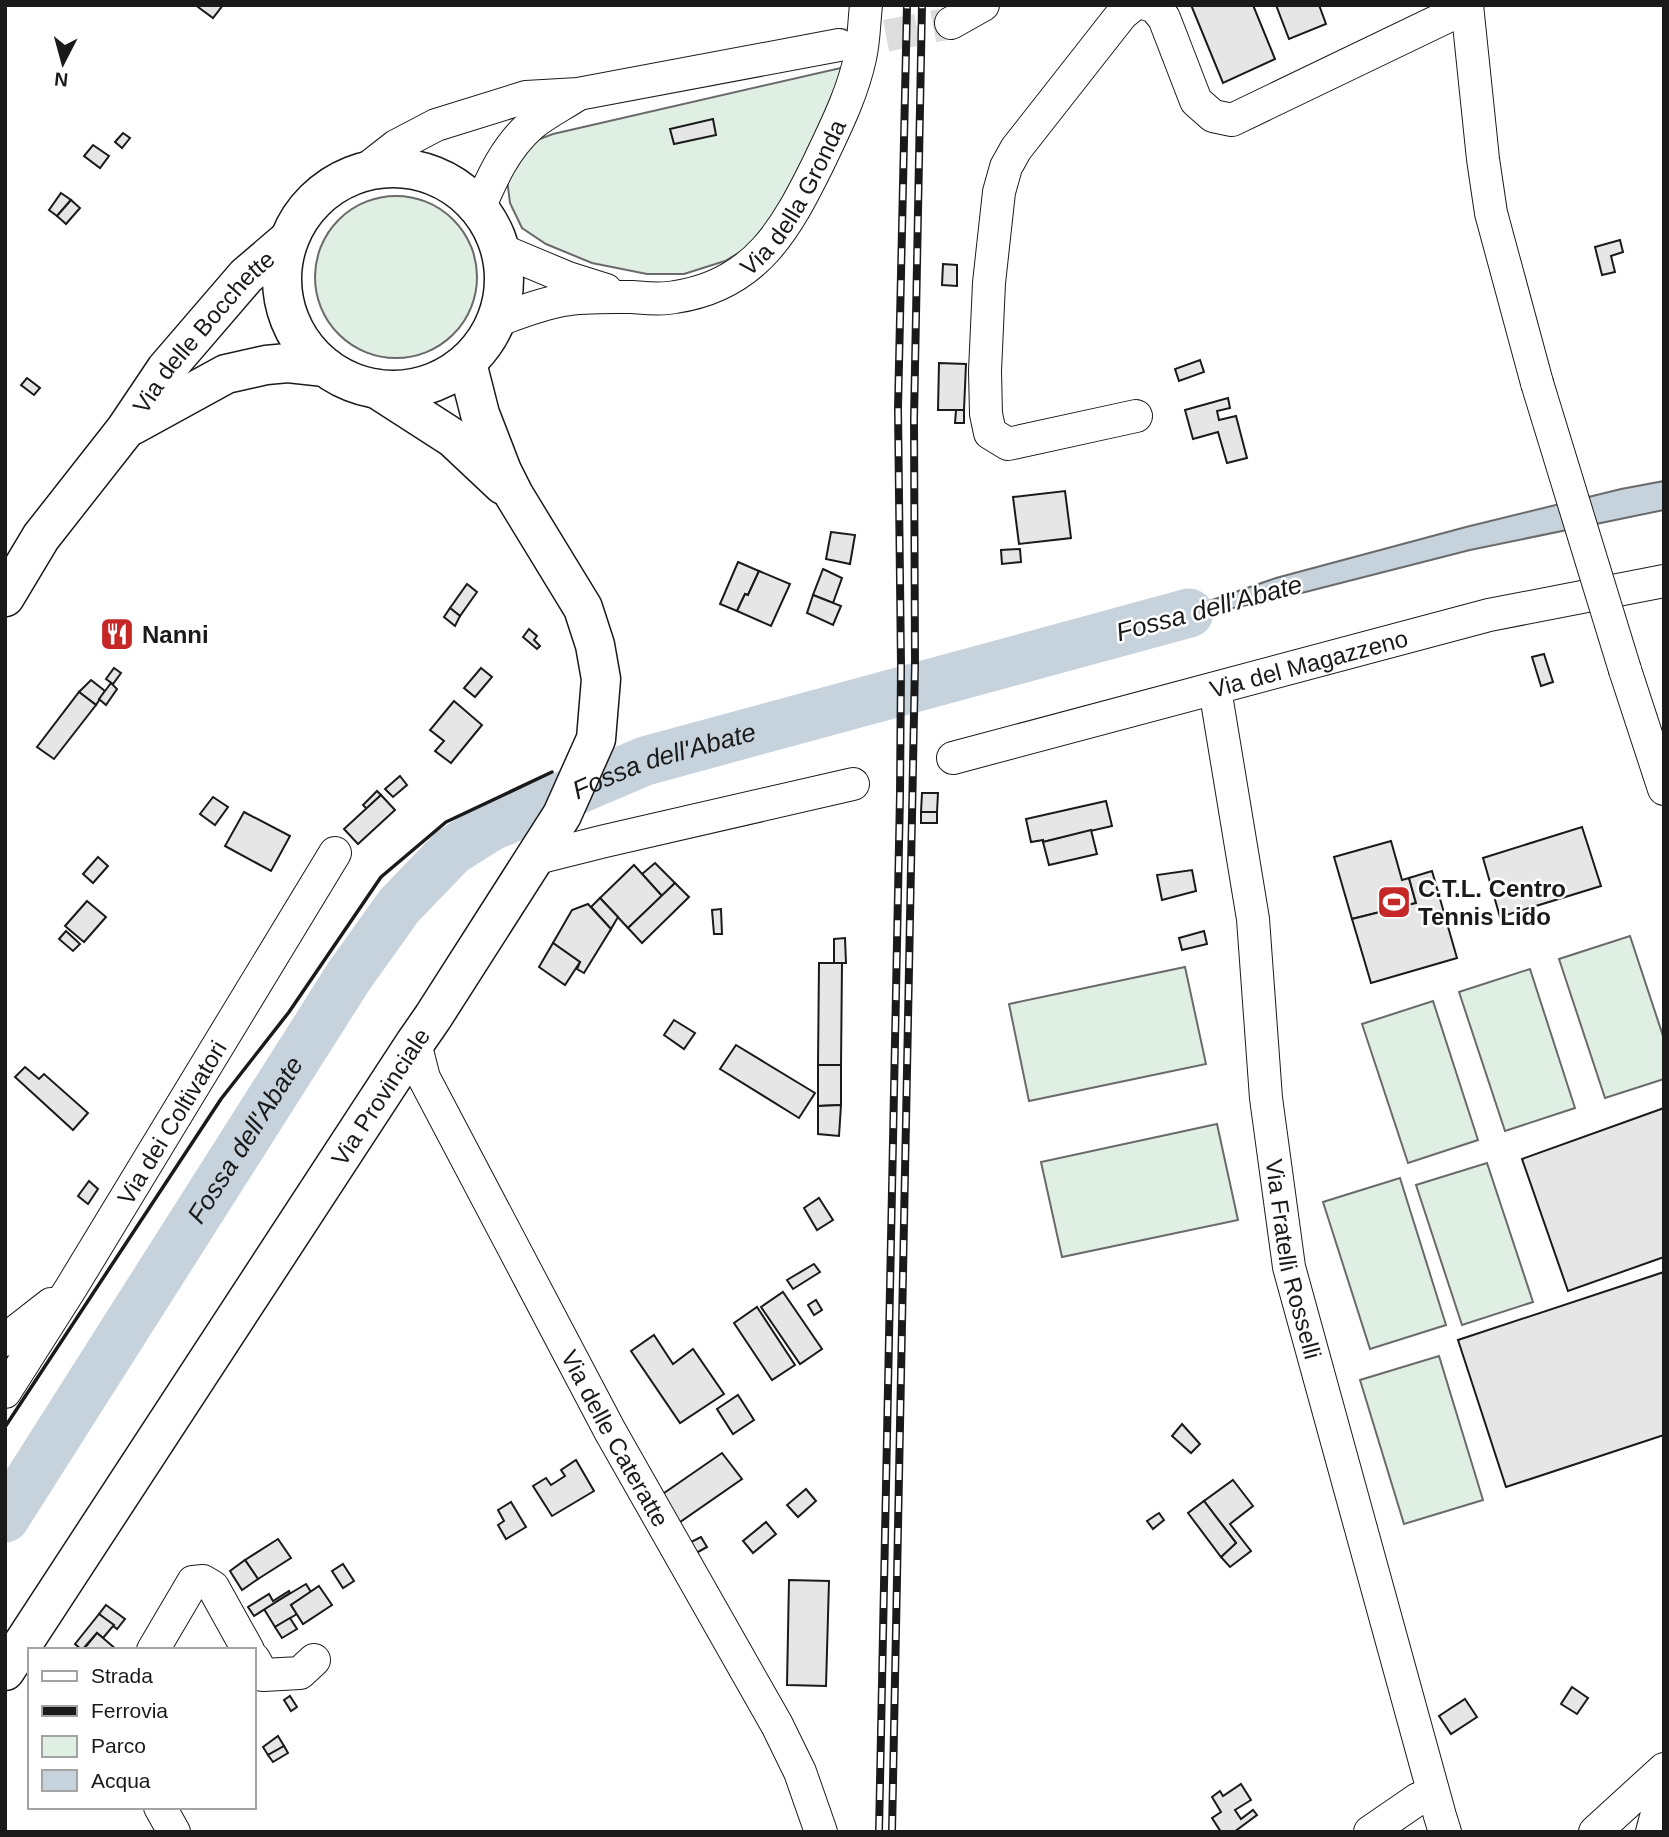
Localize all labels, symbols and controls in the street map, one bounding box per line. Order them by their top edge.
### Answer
north arrow [28,28,98,98]
text: N [53,68,69,91]
street label: Via della Gronda [735,115,851,280]
street label: Via delle Bocchette [127,245,279,418]
water label: Fossa dell'Abate [1113,569,1305,647]
restaurant icon: Nanni [98,615,136,653]
place label: Nanni [142,621,209,648]
street label: Via del Magazzeno [1207,624,1411,702]
water label: Fossa dell'Abate [568,717,759,805]
place label: C.T.L. Centro Tennis Lido [1418,875,1566,930]
sports icon: C.T.L. Centro Tennis Lido [1375,883,1413,921]
street label: Via Provinciale [325,1023,435,1170]
street label: Via dei Coltivatori [112,1036,231,1209]
water label: Fossa dell'Abate [181,1051,309,1229]
street label: Via Fratelli Rosselli [1261,1157,1327,1362]
street label: Via delle Cateratte [556,1345,675,1531]
legend [28,1648,256,1809]
text: Strada [91,1664,153,1687]
text: Ferrovia [91,1699,168,1722]
text: Parco [91,1734,146,1757]
text: Acqua [91,1769,151,1792]

